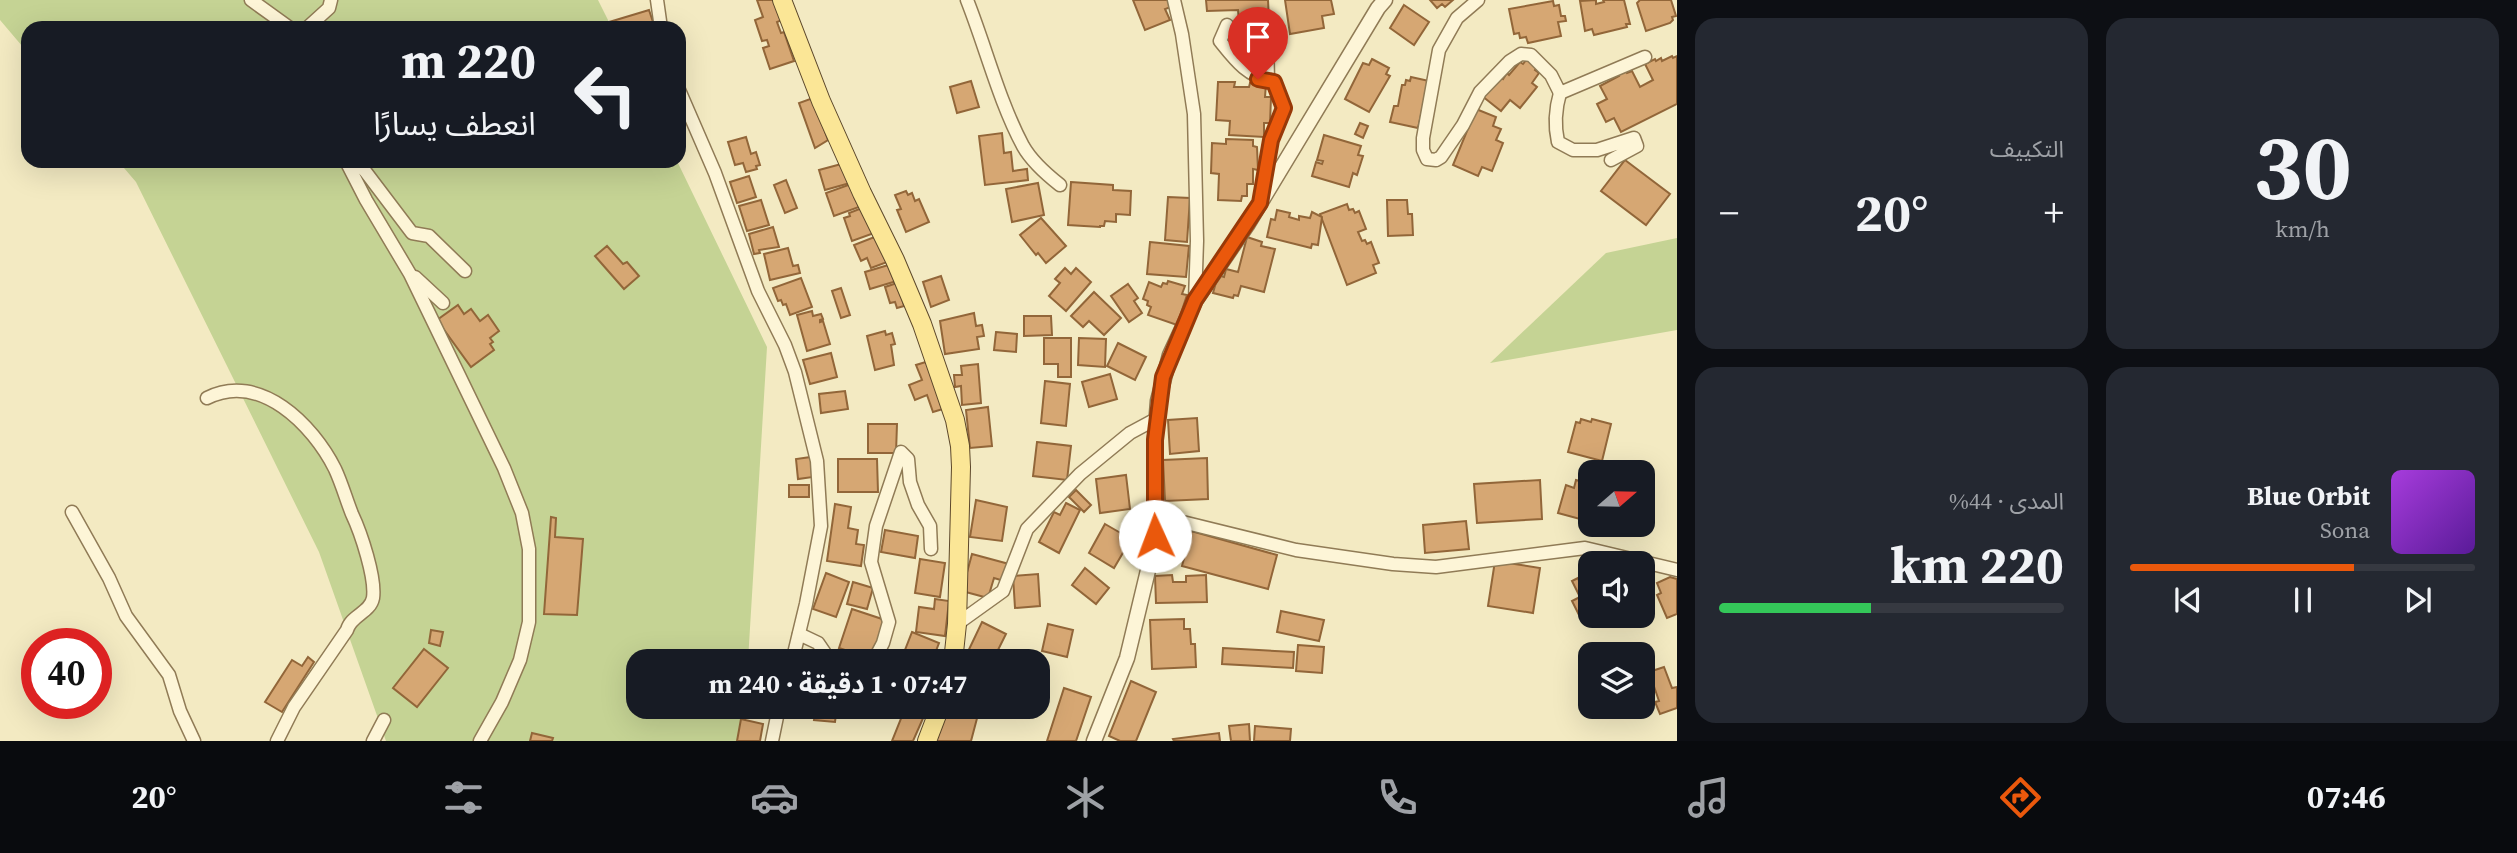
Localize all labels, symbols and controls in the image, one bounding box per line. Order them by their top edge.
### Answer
pin [1228,7,1288,79]
icon: arrive [1239,18,1277,56]
text: 220 m [401,27,536,94]
icon: left [560,49,651,140]
text: انعطف يسارًا [373,102,536,146]
text: 30 [2253,105,2352,229]
text: التكييف [1990,133,2064,165]
text: 20° [1855,177,1928,248]
text: − [1719,187,1739,239]
text: + [2044,187,2064,239]
text: km/h [2275,213,2330,245]
north arrow [1578,460,1656,537]
map controls [1578,460,1655,719]
text: Blue Orbit [2247,478,2370,514]
text: المدى · 44% [1949,485,2064,517]
position arrow [1118,499,1192,573]
text: Sona [2320,514,2370,546]
text: 220 km [1890,529,2064,600]
button: sound [1578,551,1655,628]
icon: previous [2169,581,2207,619]
icon: pause [2284,581,2322,619]
icon: next [2399,581,2437,619]
speed limit sign: 40 [21,628,112,719]
button: layers [1578,642,1655,719]
text: 07:47 · 1 دقيقة · 240 m [709,666,967,702]
icon: filters [439,773,488,822]
icon: car [750,773,799,822]
icon: climate [1061,773,1110,822]
icon: phone [1373,773,1422,822]
icon: music [1684,773,1733,822]
icon: directions [1996,773,2045,822]
text: 20° [131,775,176,819]
text: 07:46 [2307,775,2386,819]

